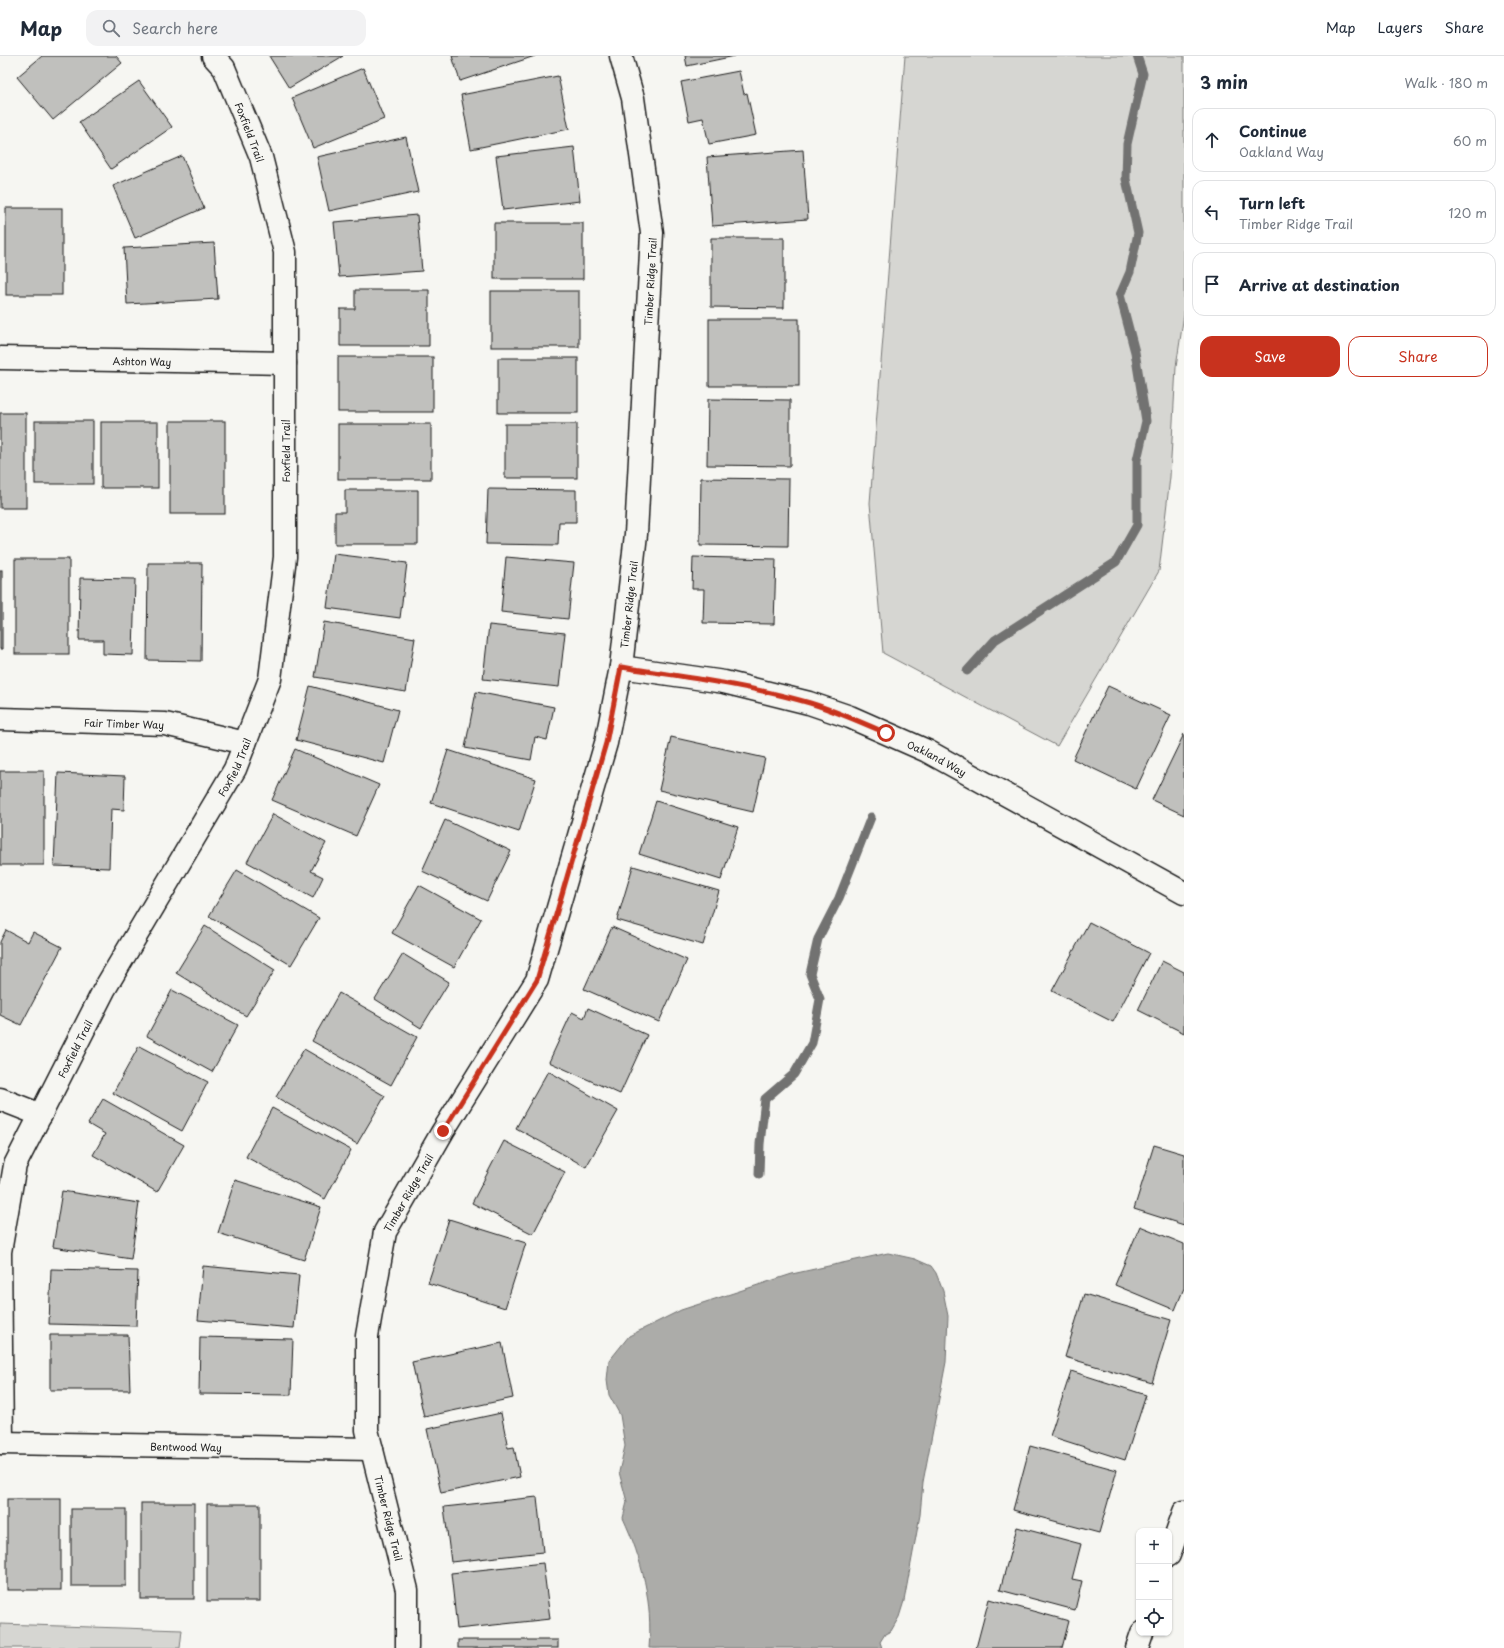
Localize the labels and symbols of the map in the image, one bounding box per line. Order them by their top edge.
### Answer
street label: Foxfield Trail [232,100,268,164]
street label: Timber Ridge Trail [640,237,659,326]
street label: Ashton Way [112,352,172,369]
street label: Foxfield Trail [278,419,293,483]
street label: Timber Ridge Trail [616,560,640,649]
street label: Fair Timber Way [84,714,165,731]
route start [877,724,895,742]
street label: Foxfield Trail [213,735,254,799]
street label: Oakland Way [905,736,970,779]
street label: Foxfield Trail [53,1017,95,1080]
route end [434,1122,452,1140]
street label: Timber Ridge Trail [379,1150,436,1234]
street label: Bentwood Way [150,1438,222,1454]
street label: Timber Ridge Trail [371,1474,407,1563]

